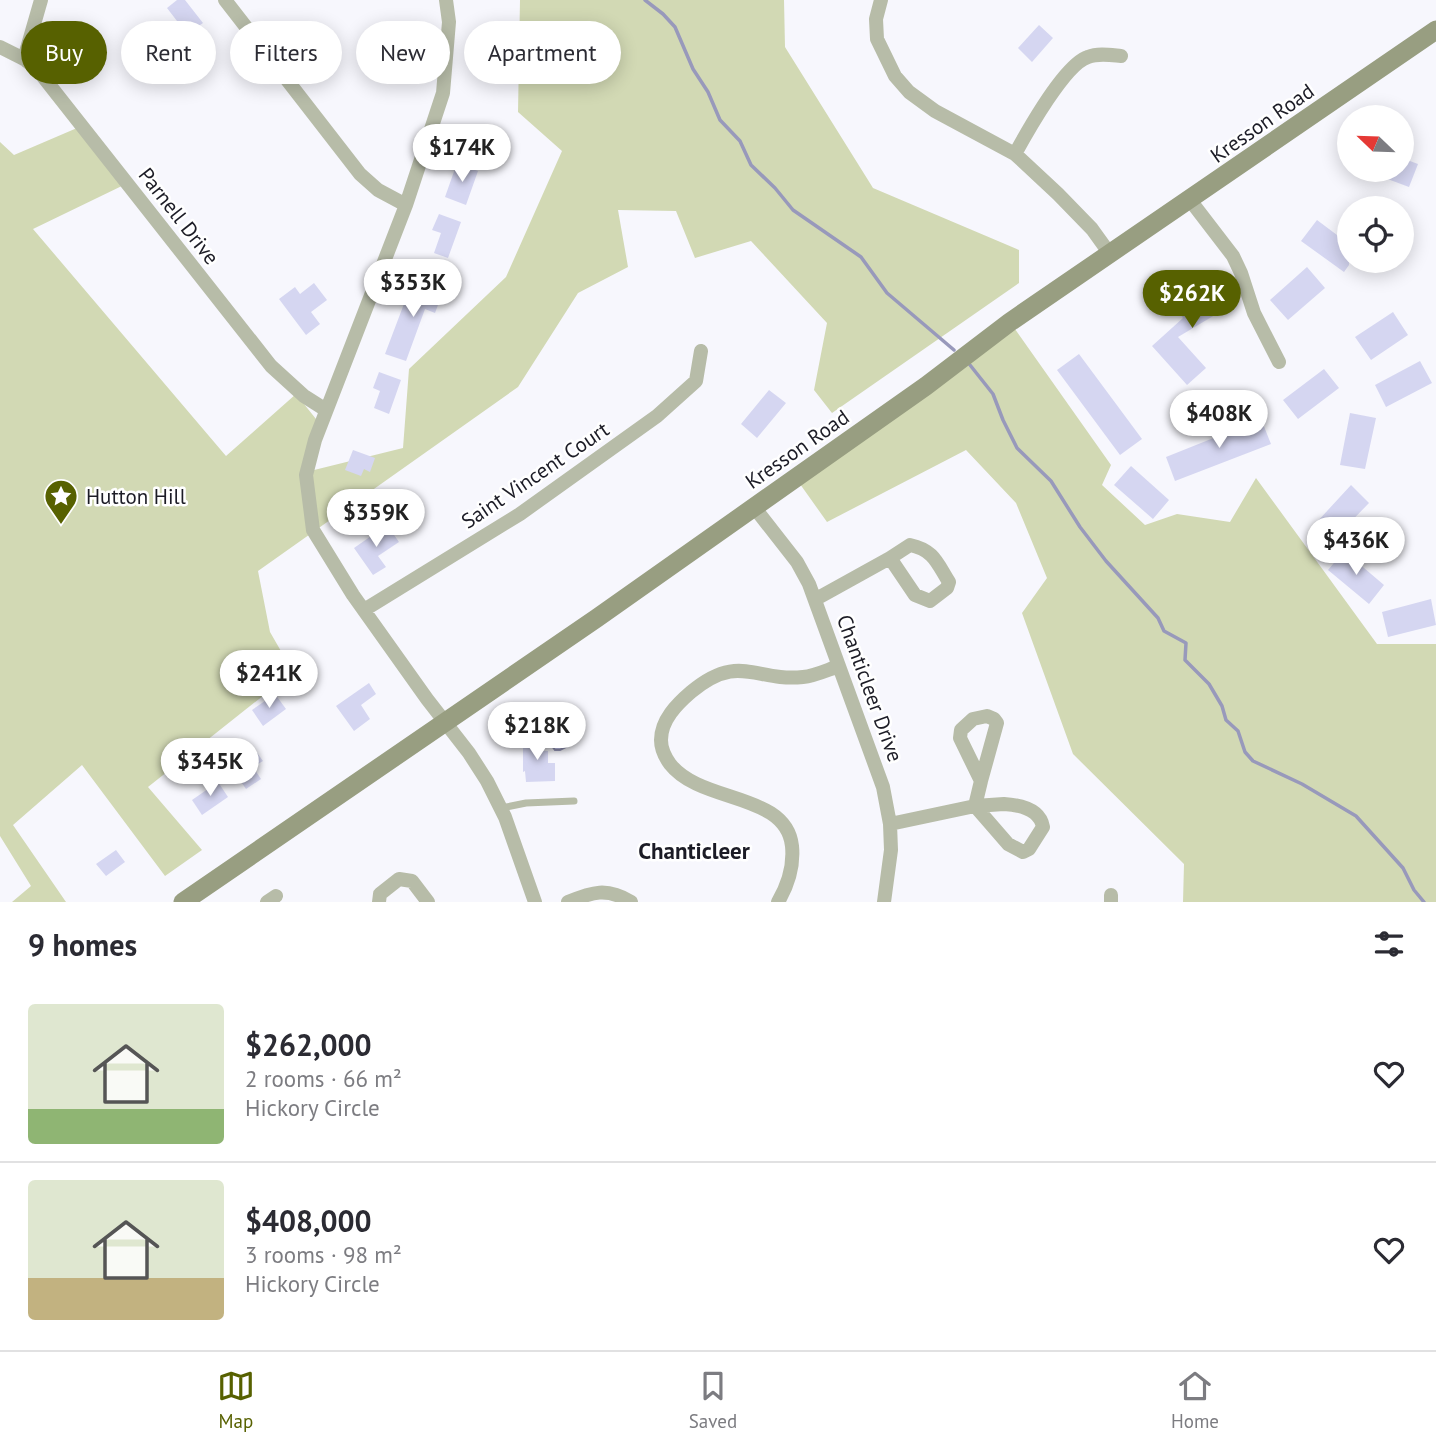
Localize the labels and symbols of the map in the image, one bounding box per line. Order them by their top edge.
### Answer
street label: Kresson Road [1205,77,1319,169]
north arrow [1337,105,1414,182]
pin: $174K [413,124,511,184]
street label: Parnell Drive [133,162,225,270]
pin: $353K [364,260,462,319]
pin: $262K [1143,270,1241,330]
pin: $408K [1170,391,1268,450]
street label: Kresson Road [740,403,854,495]
street label: Saint Vincent Court [456,416,614,534]
place icon: Hutton Hill [42,477,80,526]
place label: Hutton Hill [86,483,186,510]
pin: $359K [327,490,425,549]
pin: $436K [1307,518,1405,577]
street label: Chanticleer Drive [831,611,909,765]
pin: $241K [220,650,318,710]
pin: $218K [488,702,586,762]
pin: $345K [161,738,259,798]
district label: Chanticleer [638,836,751,865]

